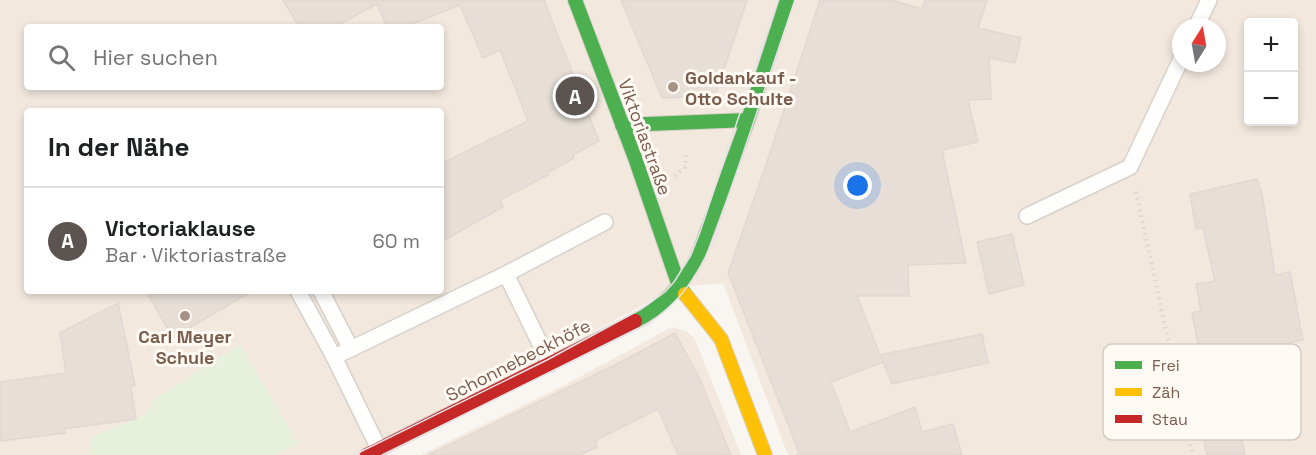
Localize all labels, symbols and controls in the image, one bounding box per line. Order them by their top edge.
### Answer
north arrow [1172,18,1226,72]
map controls [1244,18,1298,126]
button: + [1244,18,1298,72]
search box [24,24,444,90]
icon: search [45,41,78,74]
text: Hier suchen [93,43,218,71]
place label: Goldankauf - Otto Schulte [685,66,797,110]
button: − [1244,72,1298,126]
pin: A [556,74,594,118]
street label: Viktoriastraße [613,76,677,198]
marker: Goldankauf - Otto Schulte [666,80,680,94]
text: In der Nähe [48,130,189,164]
your location [843,171,872,200]
text: Victoriaklause [105,214,256,242]
text: A [61,228,74,254]
text: 60 m [373,228,420,254]
text: Bar · Viktoriastraße [105,242,287,268]
marker: Carl Meyer Schule [178,309,192,323]
street label: Schonnebeckhöfe [442,314,594,406]
place label: Carl Meyer Schule [138,325,232,369]
legend [1103,344,1301,440]
text: Frei [1152,355,1180,376]
text: Zäh [1152,382,1180,403]
text: Stau [1152,409,1188,430]

